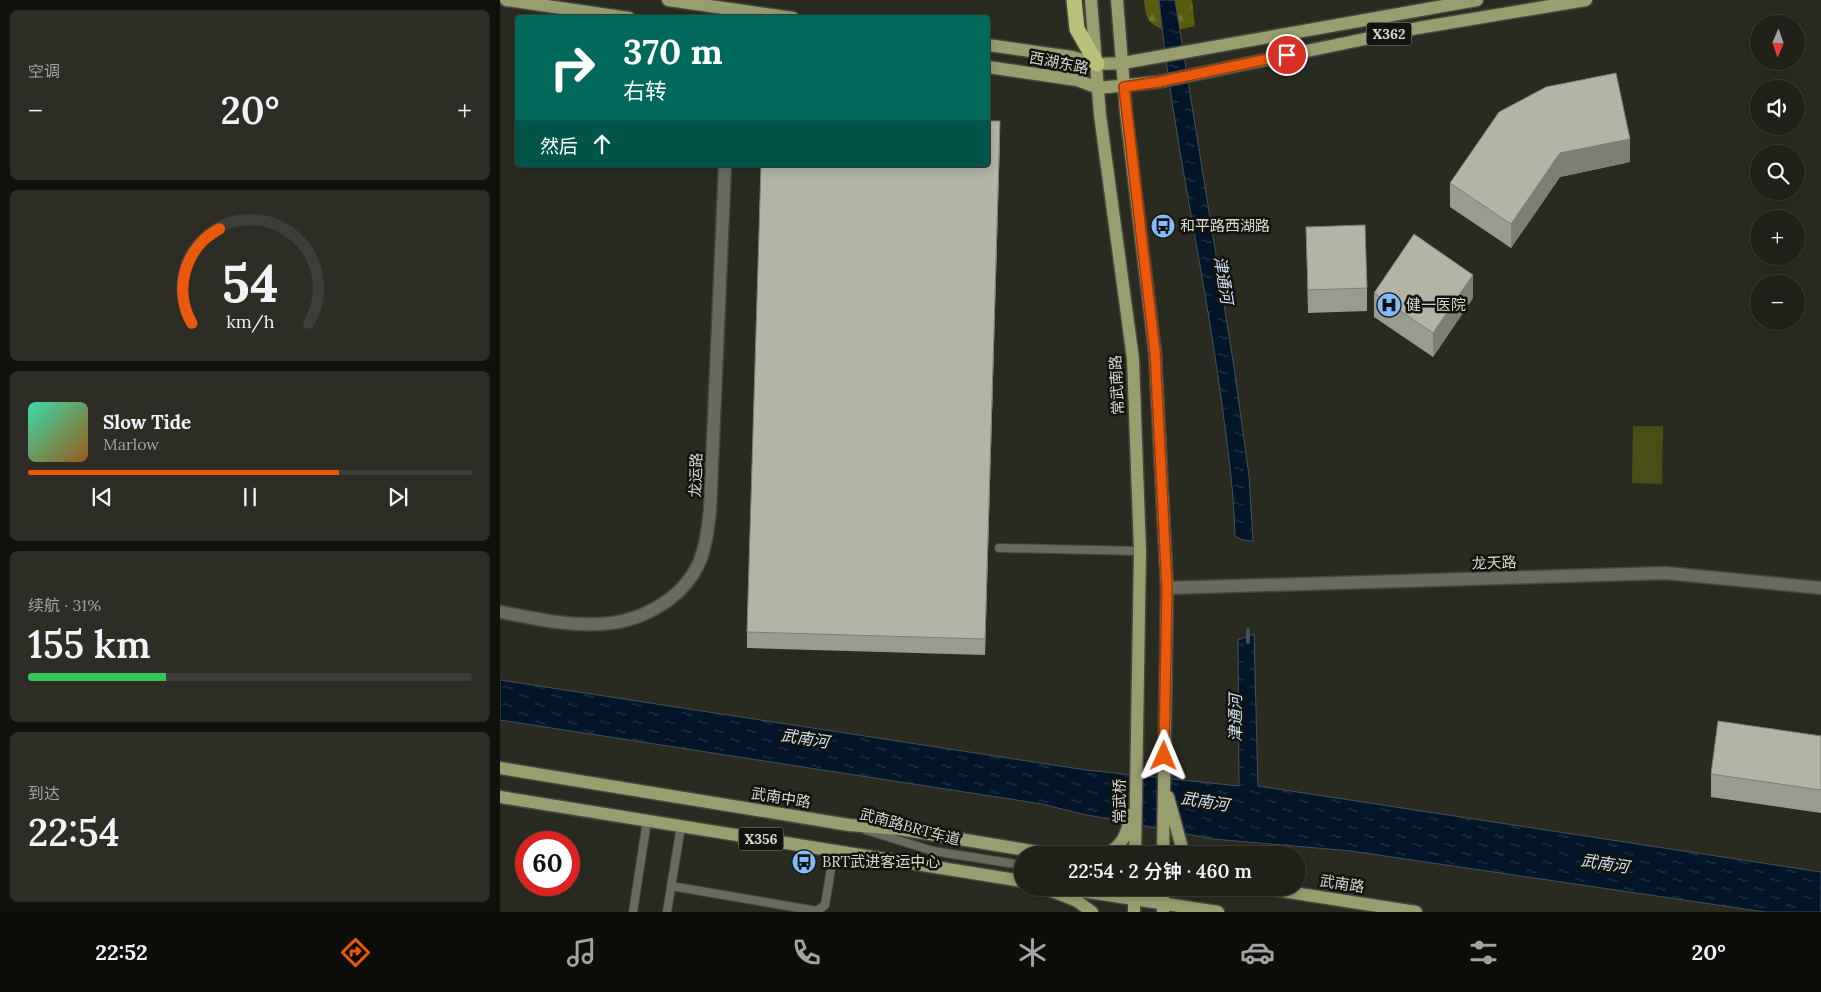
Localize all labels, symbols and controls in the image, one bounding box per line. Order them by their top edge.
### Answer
north arrow [1750,15,1805,70]
map controls [1750,15,1805,330]
road number: X362 [1366,22,1412,46]
text: 370 m [623,29,723,74]
pin [1266,34,1308,76]
icon: right [540,35,605,100]
icon: arrive [1273,41,1301,69]
street label: 西湖东路 [1028,47,1090,78]
text: 空调 [28,61,60,81]
text: 右转 [623,77,667,105]
button: sound [1750,80,1805,135]
text: 20° [220,86,280,134]
text: − [28,93,43,129]
text: + [457,93,472,129]
icon: ahead [588,130,616,158]
text: 然后 [540,134,578,158]
button: search [1750,145,1805,200]
button: + [1750,210,1805,265]
bus stop icon: 和平路西湖路 [1150,213,1176,239]
place label: 和平路西湖路 [1180,216,1270,235]
text: 54 [221,250,279,316]
water label: 津通河 [1210,255,1238,308]
button: − [1750,275,1805,330]
hospital icon: 健一医院 [1376,292,1402,318]
place label: 健一医院 [1406,295,1466,314]
text: km/h [226,310,274,333]
street label: 常武南路 [1105,355,1128,415]
text: Slow Tide [103,410,191,434]
text: Marlow [103,434,159,454]
street label: 龙运路 [685,452,706,498]
icon: previous [88,483,116,511]
icon: pause [236,483,264,511]
icon: next [384,483,412,511]
street label: 龙天路 [1471,552,1517,573]
text: 续航 · 31% [28,595,101,615]
text: 155 km [28,620,151,668]
water label: 津通河 [1225,691,1245,742]
water label: 武南河 [780,724,833,752]
position arrow [1137,729,1189,781]
street label: 常武桥 [1110,778,1129,824]
text: 到达 [28,783,60,803]
street label: 武南中路 [750,783,812,812]
water label: 武南河 [1180,787,1233,815]
street label: 武南路BRT车道 [858,804,962,849]
text: 22:54 [28,808,120,856]
road number: X356 [738,828,784,851]
speed limit sign: 60 [515,831,580,896]
bus stop icon: BRT武进客运中心 [791,849,817,875]
water label: 武南河 [1580,849,1633,877]
place label: BRT武进客运中心 [822,852,940,871]
text: 22:54 · 2 分钟 · 460 m [1068,859,1252,883]
street label: 武南路 [1318,871,1366,896]
icon: directions [338,935,373,970]
icon: music [564,935,599,970]
icon: phone [789,935,824,970]
icon: climate [1015,935,1050,970]
icon: car [1240,935,1275,970]
icon: filters [1466,935,1501,970]
text: 22:52 [95,938,148,966]
text: 20° [1692,938,1726,966]

